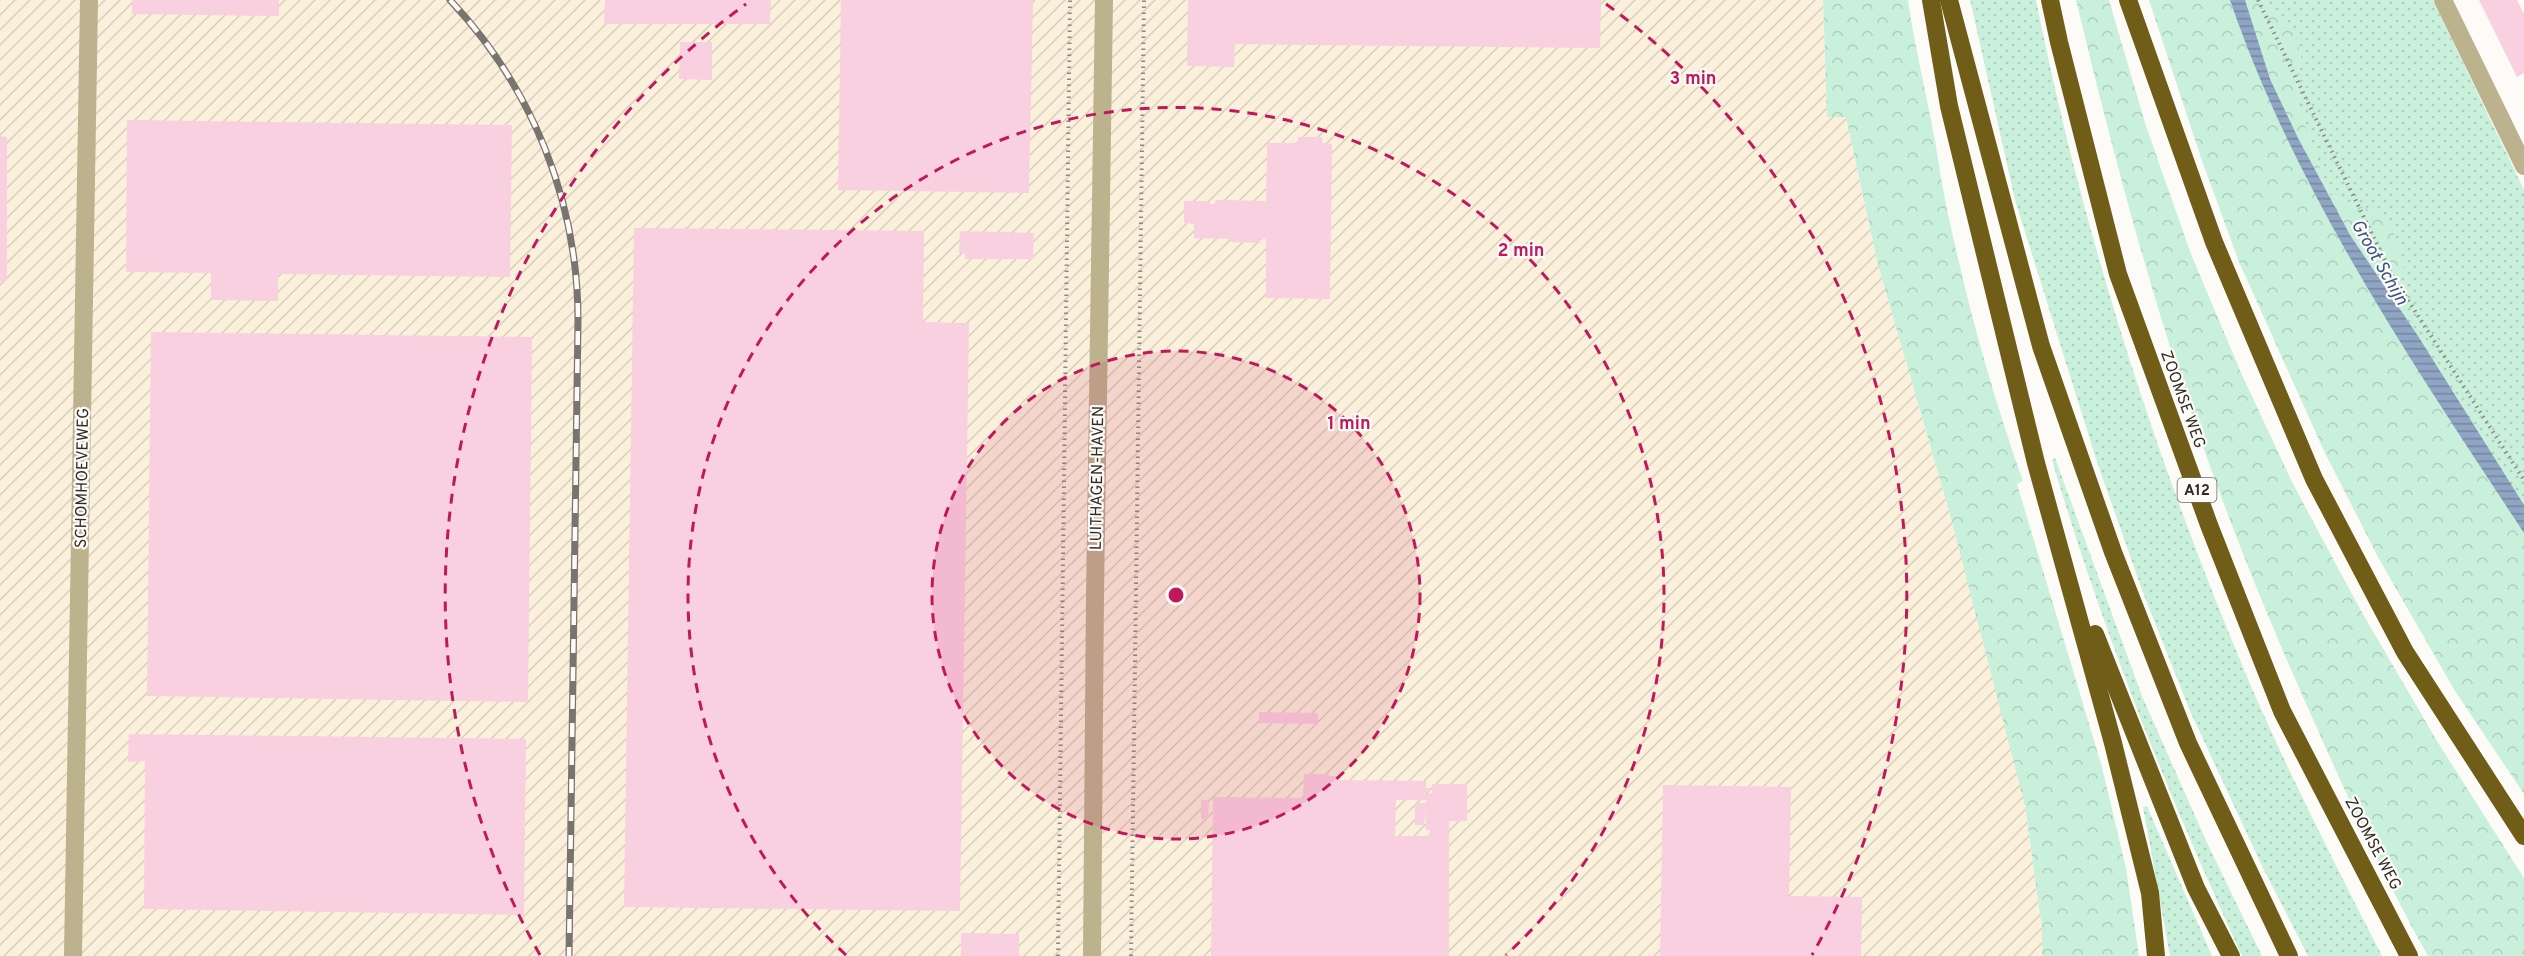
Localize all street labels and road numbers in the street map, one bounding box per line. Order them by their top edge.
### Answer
street label: ZOOMSE WEG [2155,348,2209,451]
street label: LUITHAGEN-HAVEN [1087,406,1109,550]
street label: SCHOMHOEVEWEG [72,408,94,548]
road number: A12 [2178,478,2216,502]
street label: ZOOMSE WEG [2339,794,2405,894]

